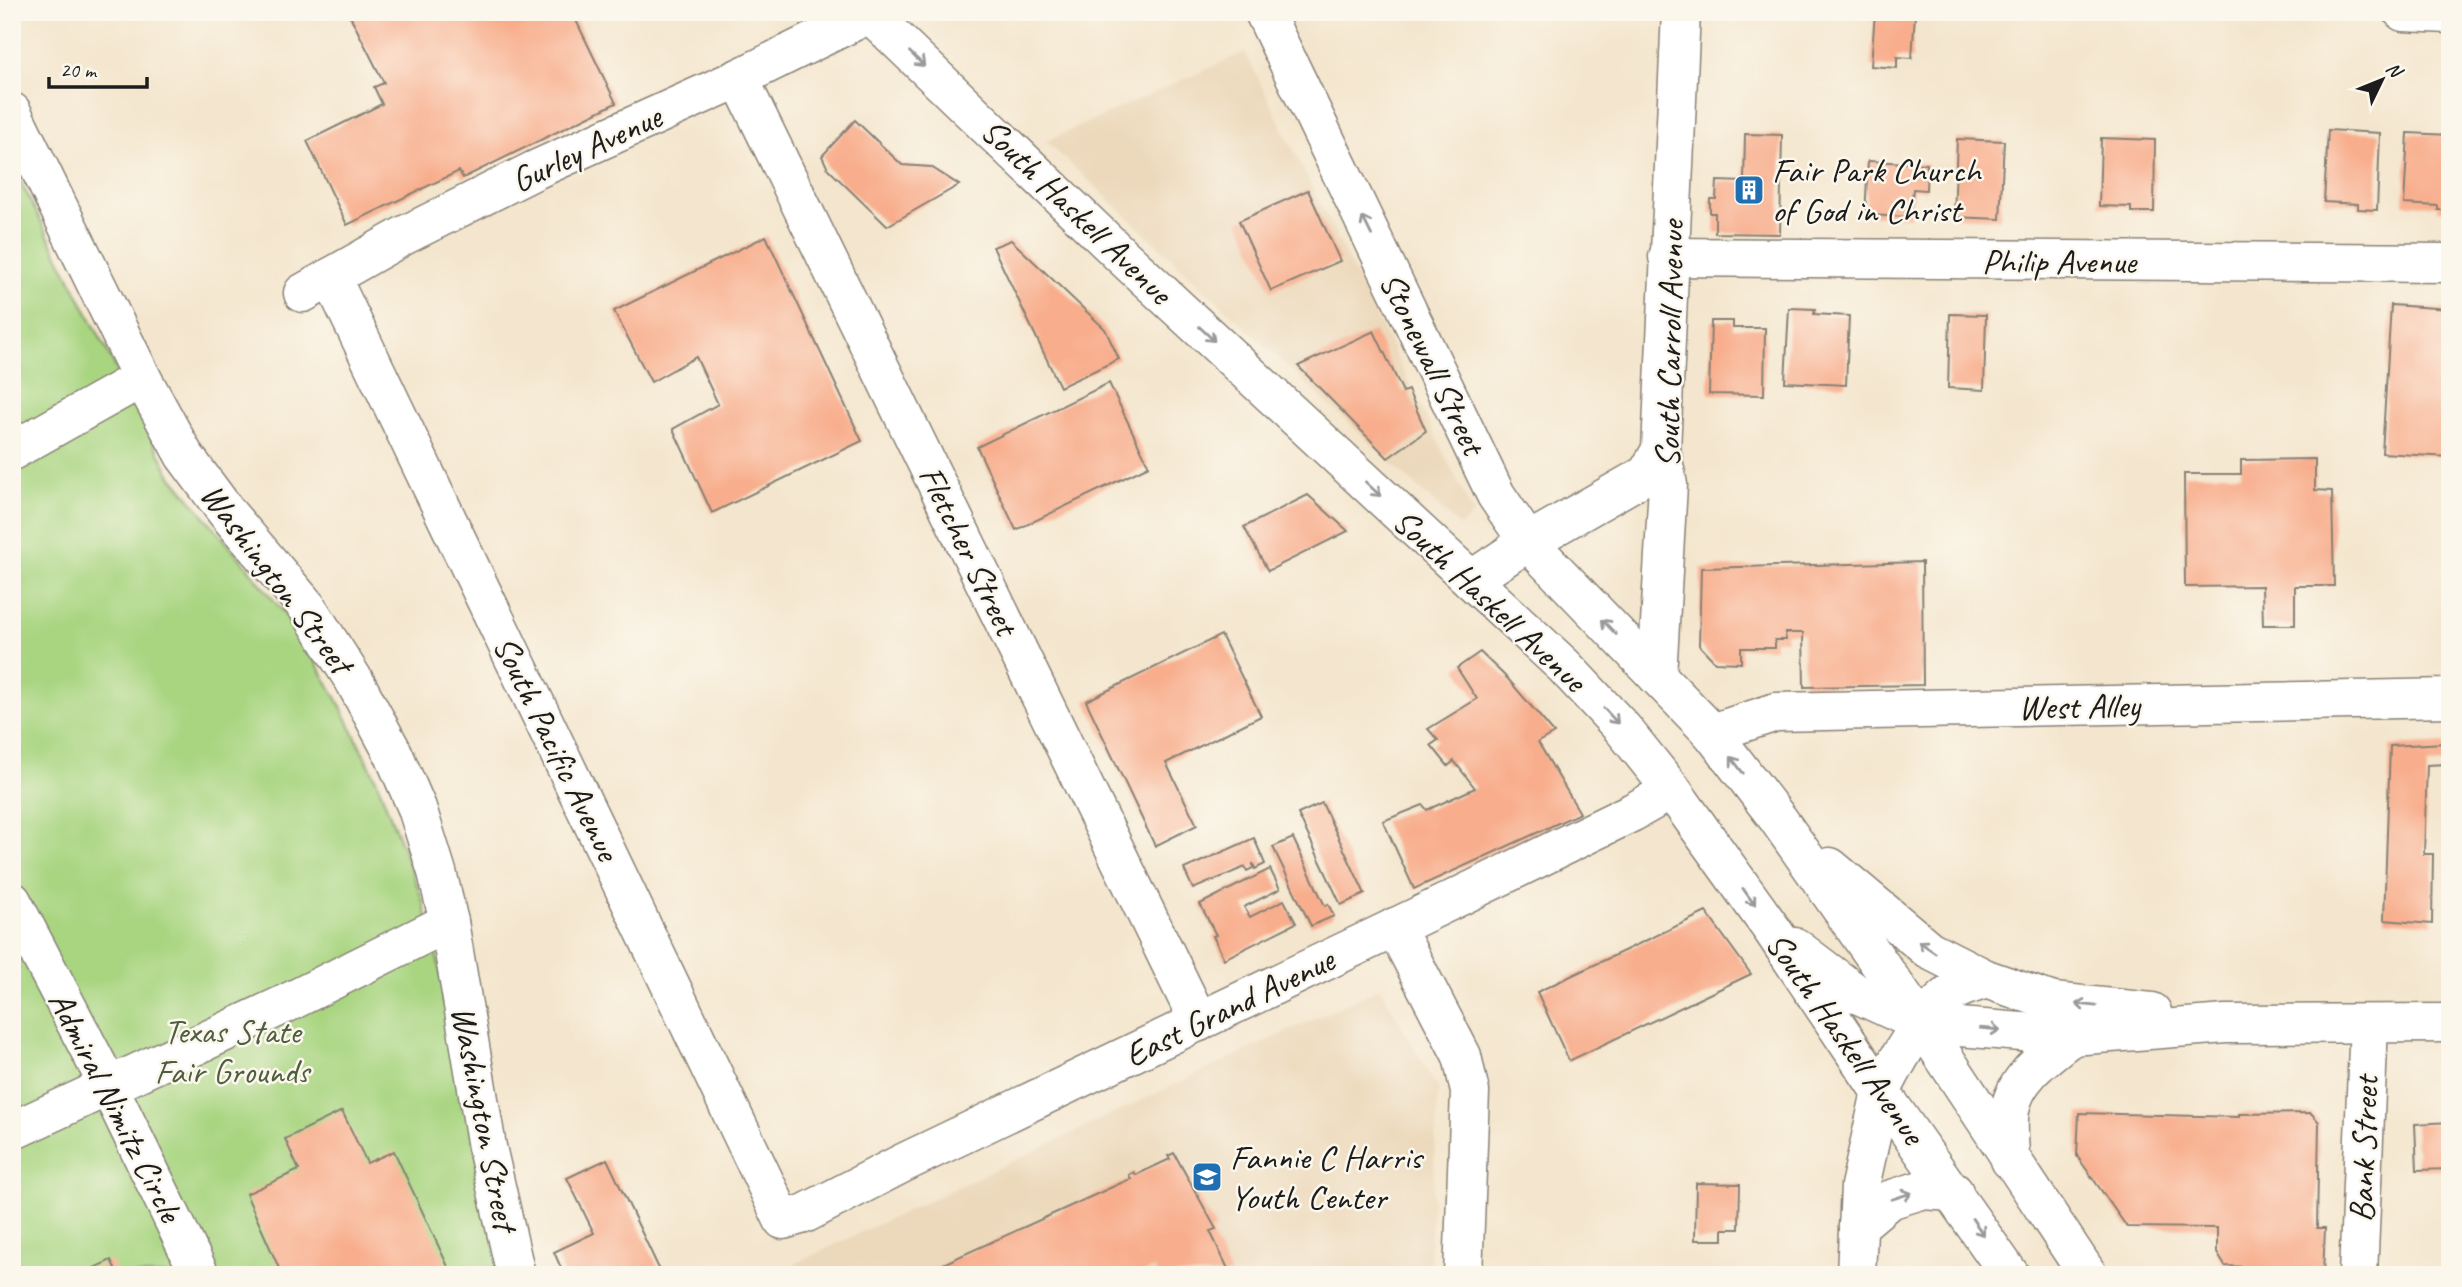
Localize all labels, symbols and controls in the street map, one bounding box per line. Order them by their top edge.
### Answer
scale bar [49,46,147,90]
north arrow [2346,46,2416,116]
one-way arrow [909,51,926,68]
text: 20 m [60,57,98,83]
text: N [2381,57,2409,84]
street label: Gurley Avenue [504,93,671,203]
street label: South Haskell Avenue [971,109,1184,316]
place label: Fair Park Church of God in Christ [1772,148,1982,233]
building icon: Fair Park Church of God in Christ [1732,173,1766,207]
one-way arrow [1360,216,1373,237]
street label: South Carroll Avenue [1645,217,1694,468]
street label: Philip Avenue [1982,239,2139,284]
street label: Stonewall Street [1369,265,1497,465]
one-way arrow [1198,326,1215,343]
street label: Fletcher Street [908,458,1030,645]
street label: Washington Street [190,474,366,686]
one-way arrow [1364,481,1381,498]
street label: South Haskell Avenue [1383,499,1598,704]
one-way arrow [1601,618,1618,635]
street label: South Pacific Avenue [483,629,631,870]
street label: West Alley [2018,683,2142,730]
one-way arrow [1603,707,1619,725]
one-way arrow [1729,756,1744,774]
one-way arrow [1742,887,1756,906]
street label: South Haskell Avenue [1756,923,1937,1155]
street label: East Grand Avenue [1117,936,1344,1078]
one-way arrow [1918,940,1937,954]
street label: Admiral Nimitz Circle [38,983,194,1231]
one-way arrow [2075,999,2098,1012]
street label: Washington Street [441,1002,529,1238]
park label: Texas State Fair Grounds [155,1009,312,1094]
one-way arrow [1979,1023,2001,1036]
street label: Bank Street [2338,1072,2389,1223]
place label: Fannie C Harris Youth Center [1230,1135,1425,1220]
school or university icon: Fannie C Harris Youth Center [1190,1160,1224,1194]
one-way arrow [1890,1189,1912,1201]
one-way arrow [1971,1217,1985,1236]

